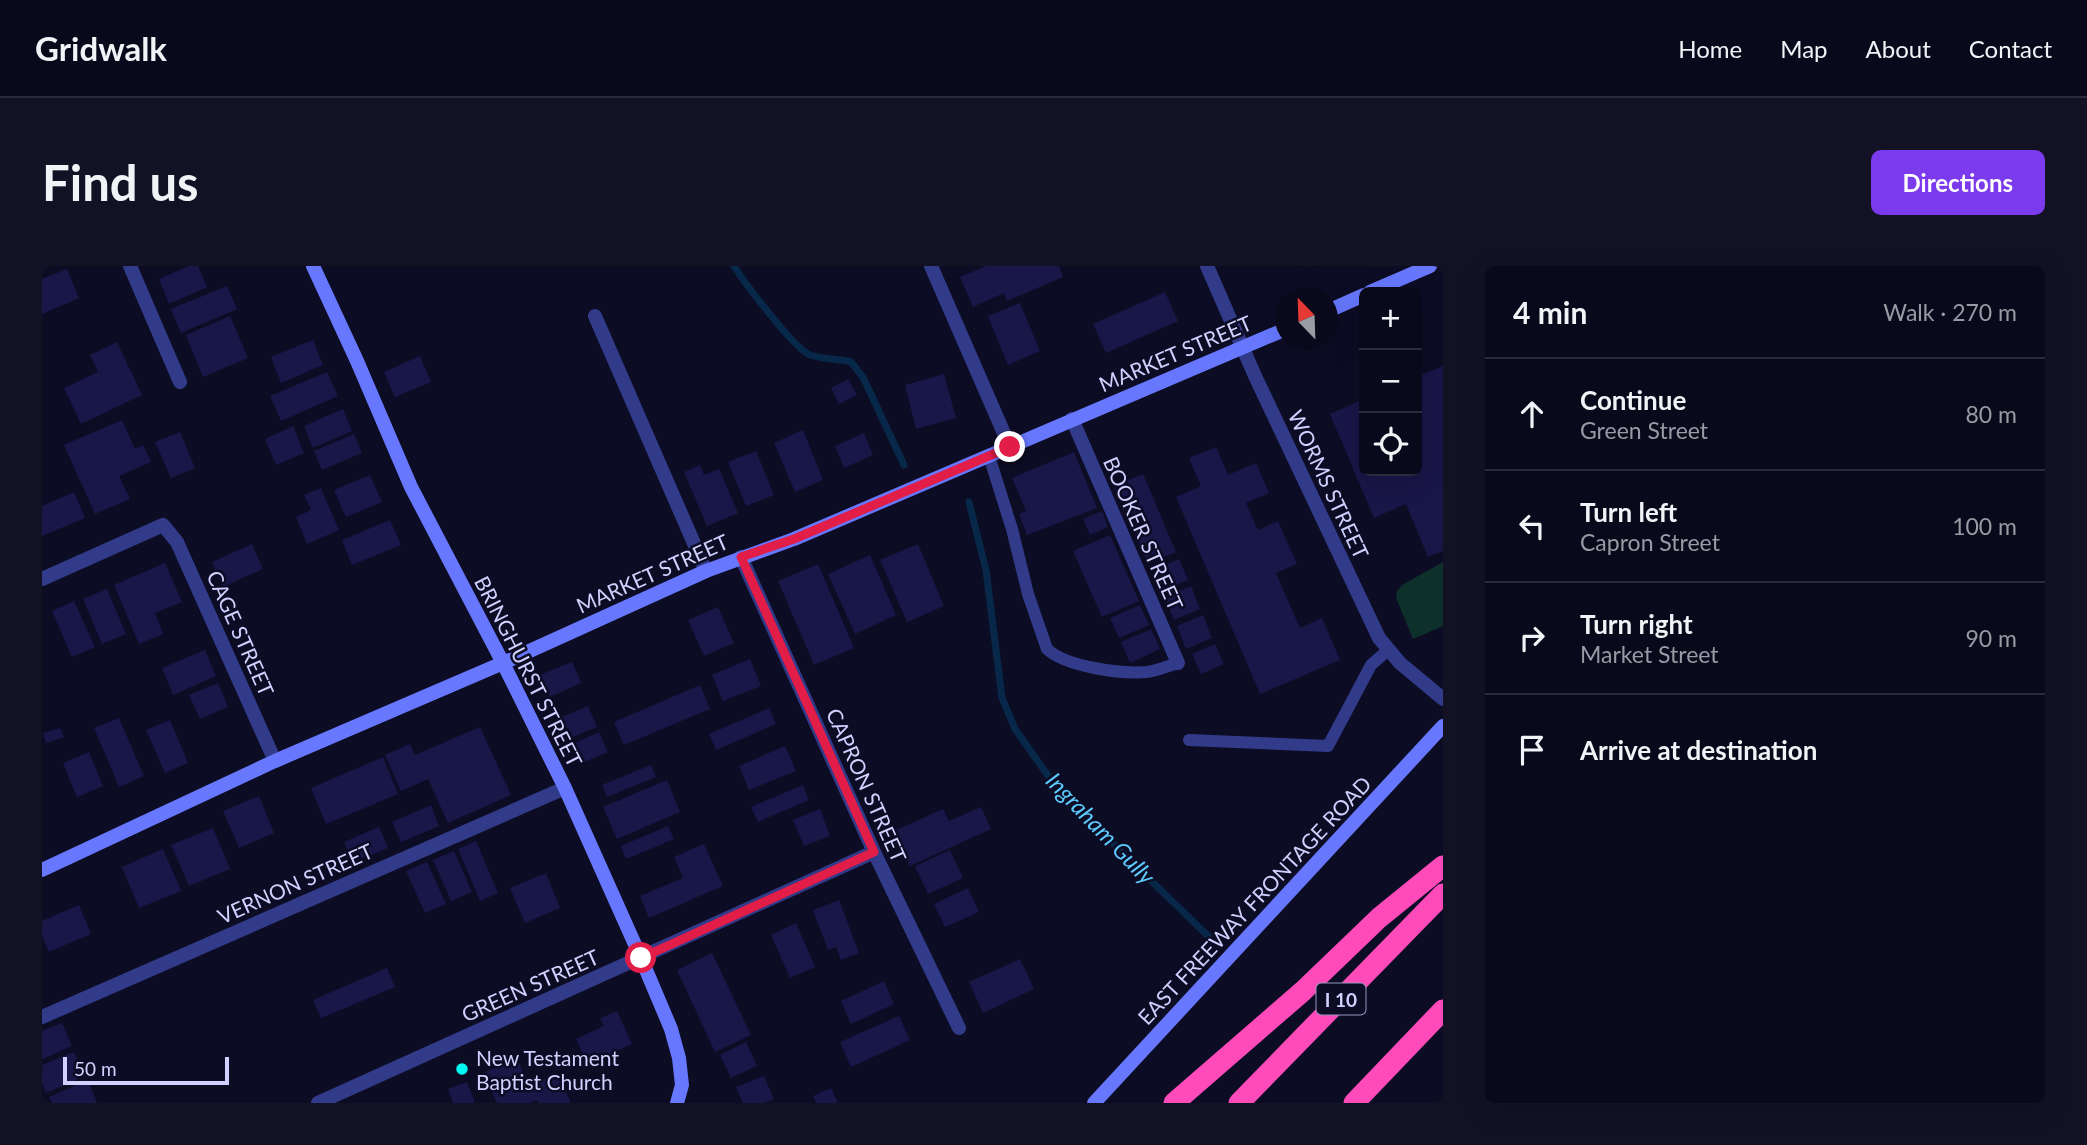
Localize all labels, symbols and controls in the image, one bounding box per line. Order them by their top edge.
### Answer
text: Gridwalk [35,28,167,68]
text: Home [1678,34,1742,63]
text: Map [1780,34,1828,63]
text: About [1866,34,1931,63]
text: Contact [1969,34,2052,63]
button: Directions [1871,150,2045,215]
text: Find us [42,153,199,211]
north arrow [1275,287,1338,350]
map controls [1359,287,1422,476]
button: + [1359,287,1422,350]
text: 4 min [1513,294,1587,330]
text: Walk · 270 m [1883,298,2017,326]
street label: MARKET STREET [1095,309,1256,396]
button: − [1359,350,1422,413]
text: Continue [1580,384,1686,416]
icon: ahead [1513,395,1551,433]
text: 80 m [1966,400,2017,428]
street label: WORMS STREET [1284,406,1375,563]
button: locate [1359,413,1422,476]
text: Green Street [1580,416,1708,444]
route end [994,431,1025,462]
street label: BOOKER STREET [1099,452,1189,614]
text: Turn left [1580,496,1677,528]
icon: left [1513,507,1551,545]
text: 100 m [1952,512,2017,540]
street label: MARKET STREET [572,528,732,618]
text: Capron Street [1580,528,1720,556]
street label: CAGE STREET [202,567,280,700]
street label: BRINGHURST STREET [470,571,588,771]
text: Turn right [1580,608,1693,640]
icon: right [1513,619,1551,657]
text: 90 m [1966,624,2017,652]
text: Market Street [1580,640,1719,668]
street label: CAPRON STREET [822,704,912,866]
icon: arrive [1513,731,1551,769]
text: Arrive at destination [1580,734,1817,766]
water label: Ingraham Gully [1041,766,1162,890]
street label: EAST FREEWAY FRONTAGE ROAD [1132,771,1376,1029]
street label: VERNON STREET [213,837,377,928]
route start [625,942,656,973]
street label: GREEN STREET [457,943,603,1026]
road number: I 10 [1316,984,1366,1014]
place label: New Testament Baptist Church [476,1045,619,1094]
scale bar [63,1054,229,1086]
text: 50 m [74,1057,117,1080]
marker: New Testament Baptist Church [454,1061,470,1077]

